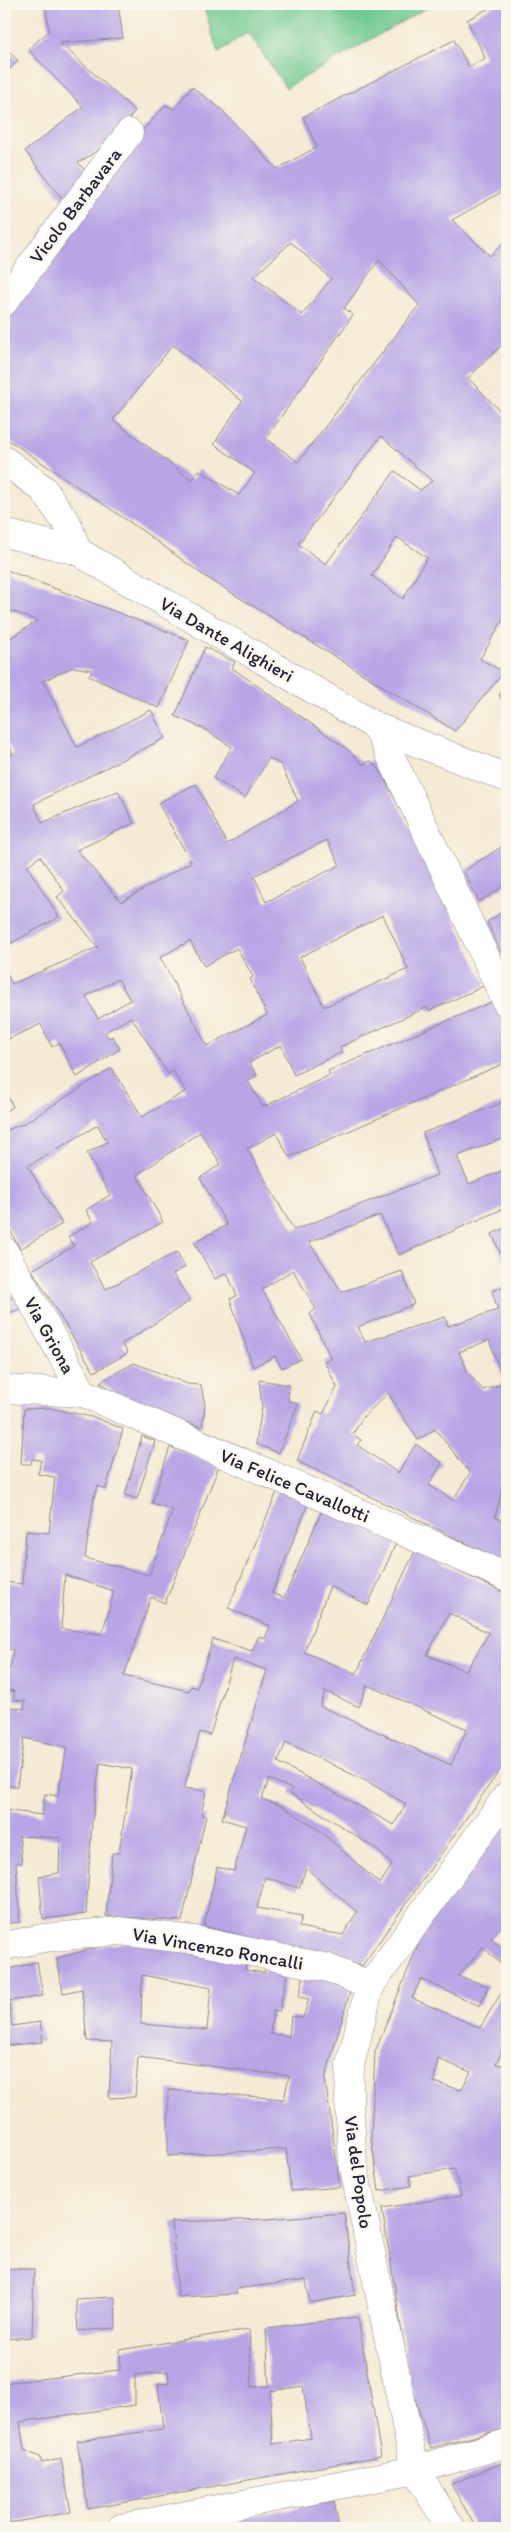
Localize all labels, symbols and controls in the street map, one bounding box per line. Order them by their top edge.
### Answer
street label: Vicolo Barbavara [24,143,126,268]
street label: Via Dante Alighieri [156,592,298,687]
street label: Via Griona [19,1293,80,1378]
street label: Via Felice Cavallotti [216,1444,373,1527]
street label: Via Vincenzo Roncalli [131,1922,305,1975]
street label: Via del Popolo [339,2114,378,2230]

